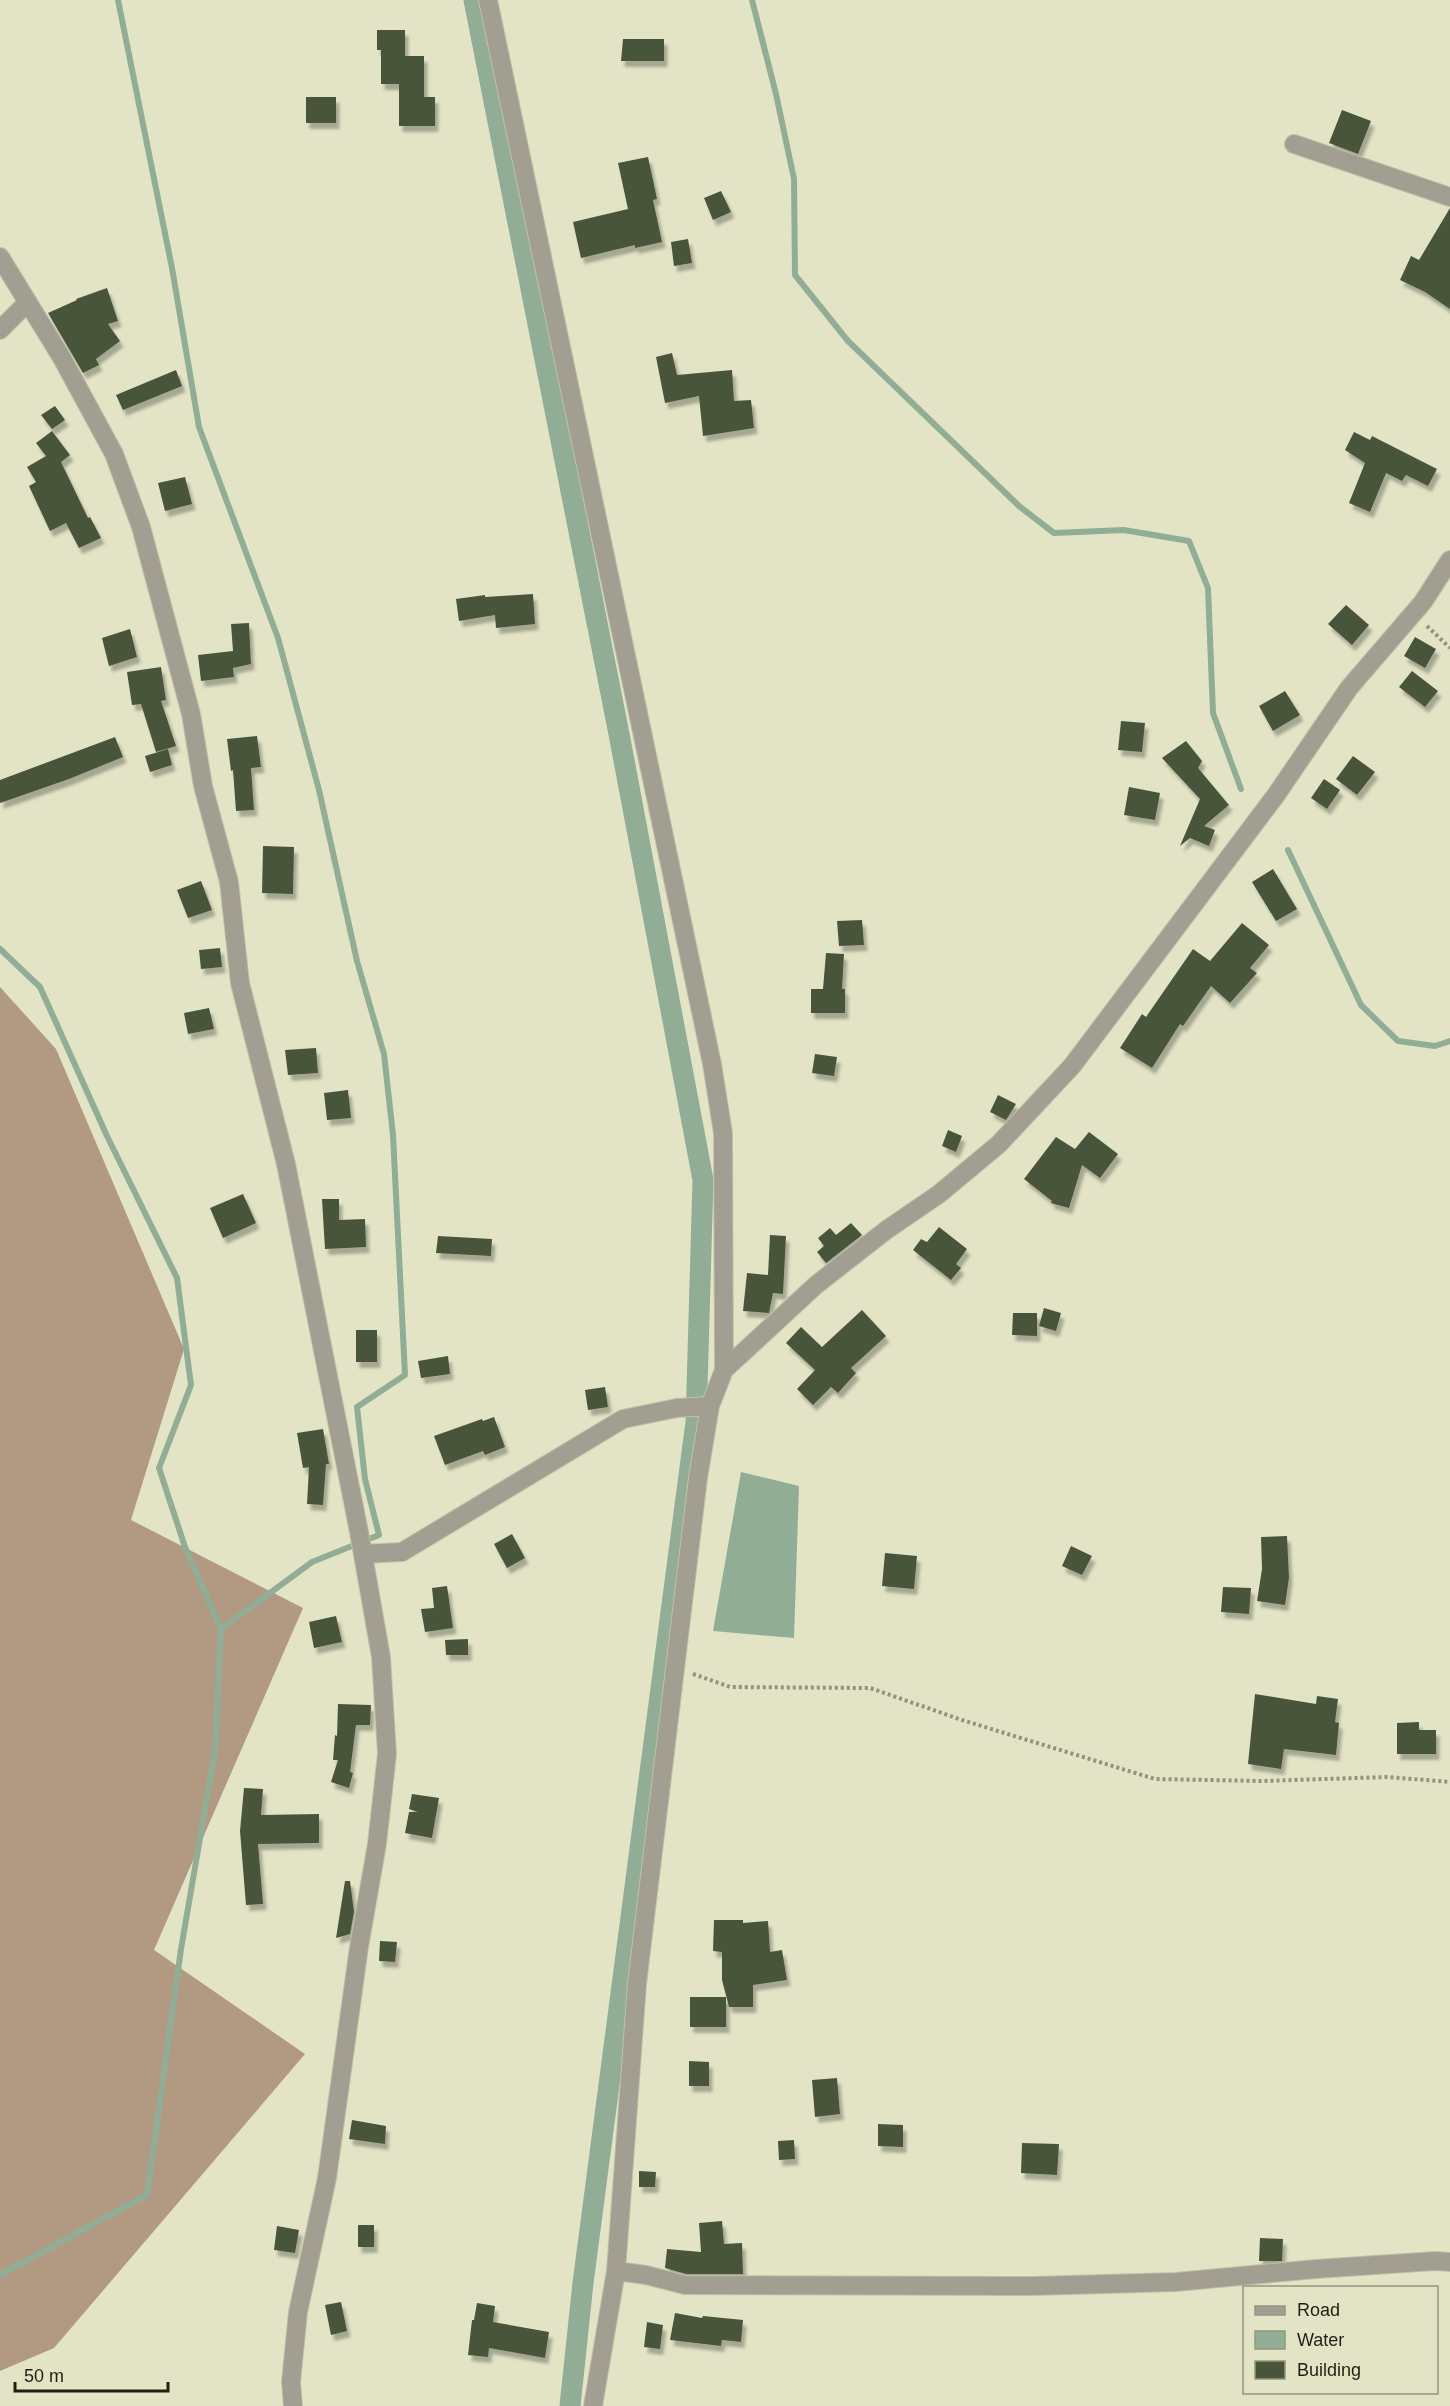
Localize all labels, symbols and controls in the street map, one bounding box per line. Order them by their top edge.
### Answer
legend [1243,2286,1438,2394]
text: Road [1297,2300,1340,2320]
text: Water [1297,2330,1344,2350]
scale bar [15,2355,168,2393]
text: Building [1297,2360,1361,2380]
text: 50 m [24,2366,64,2386]

